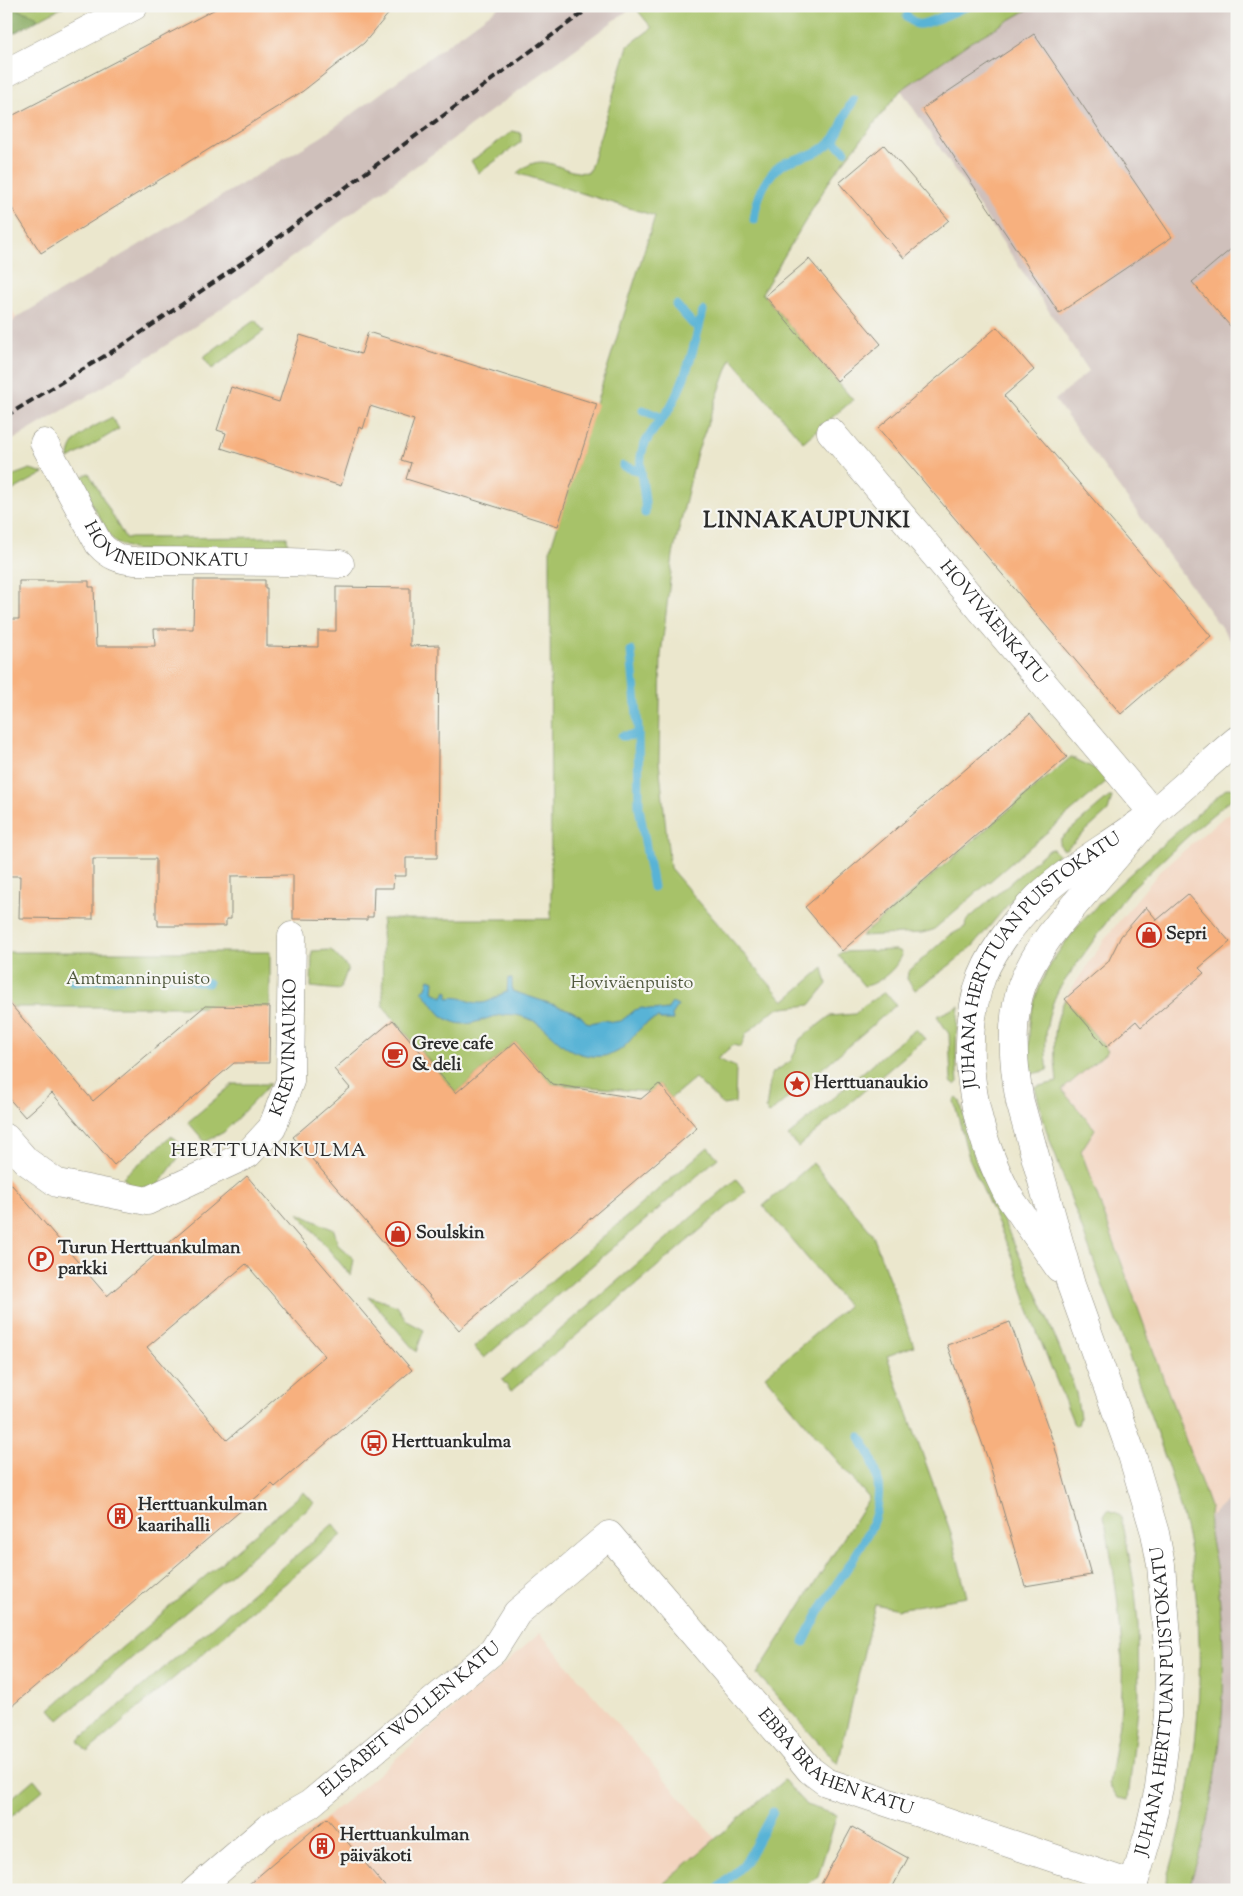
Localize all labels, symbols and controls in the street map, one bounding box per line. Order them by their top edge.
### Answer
district label: LINNAKAUPUNKI [703,506,911,538]
street label: HOVINEIDONKATU [76,517,248,575]
street label: HOVIVÄENKATU [932,555,1053,691]
street label: JUHANA HERTTUAN PUISTOKATU [957,826,1127,1091]
shop icon: Sepri [1136,922,1162,948]
place label: Sepri [1166,922,1208,948]
park label: Amtmanninpuisto [66,967,210,993]
park label: Hoviväenpuisto [571,971,694,997]
street label: KREIVINAUKIO [265,978,304,1121]
place label: Greve cafe & deli [412,1032,494,1079]
cafe icon: Greve cafe & deli [382,1042,408,1068]
place icon: Herttuanaukio [784,1071,810,1097]
place label: Herttuanaukio [814,1071,928,1097]
district label: HERTTUANKULMA [171,1138,367,1165]
shop icon: Soulskin [385,1221,411,1247]
place label: Soulskin [416,1221,485,1247]
place label: Turun Herttuankulman parkki [58,1236,241,1283]
parking icon: Turun Herttuankulman parkki [28,1246,54,1272]
bus stop icon: Herttuankulma [361,1430,387,1456]
place label: Herttuankulma [392,1430,512,1456]
place label: Herttuankulman kaarihalli [137,1493,268,1540]
building icon: Herttuankulman kaarihalli [107,1503,133,1529]
street label: JUHANA HERTTUAN PUISTOKATU [1129,1544,1182,1860]
street label: ELISABET WOLLEN KATU [314,1636,507,1804]
street label: EBBA BRAHEN KATU [751,1703,917,1823]
place label: Herttuankulman päiväkoti [340,1823,470,1870]
building icon: Herttuankulman päiväkoti [309,1833,335,1859]

